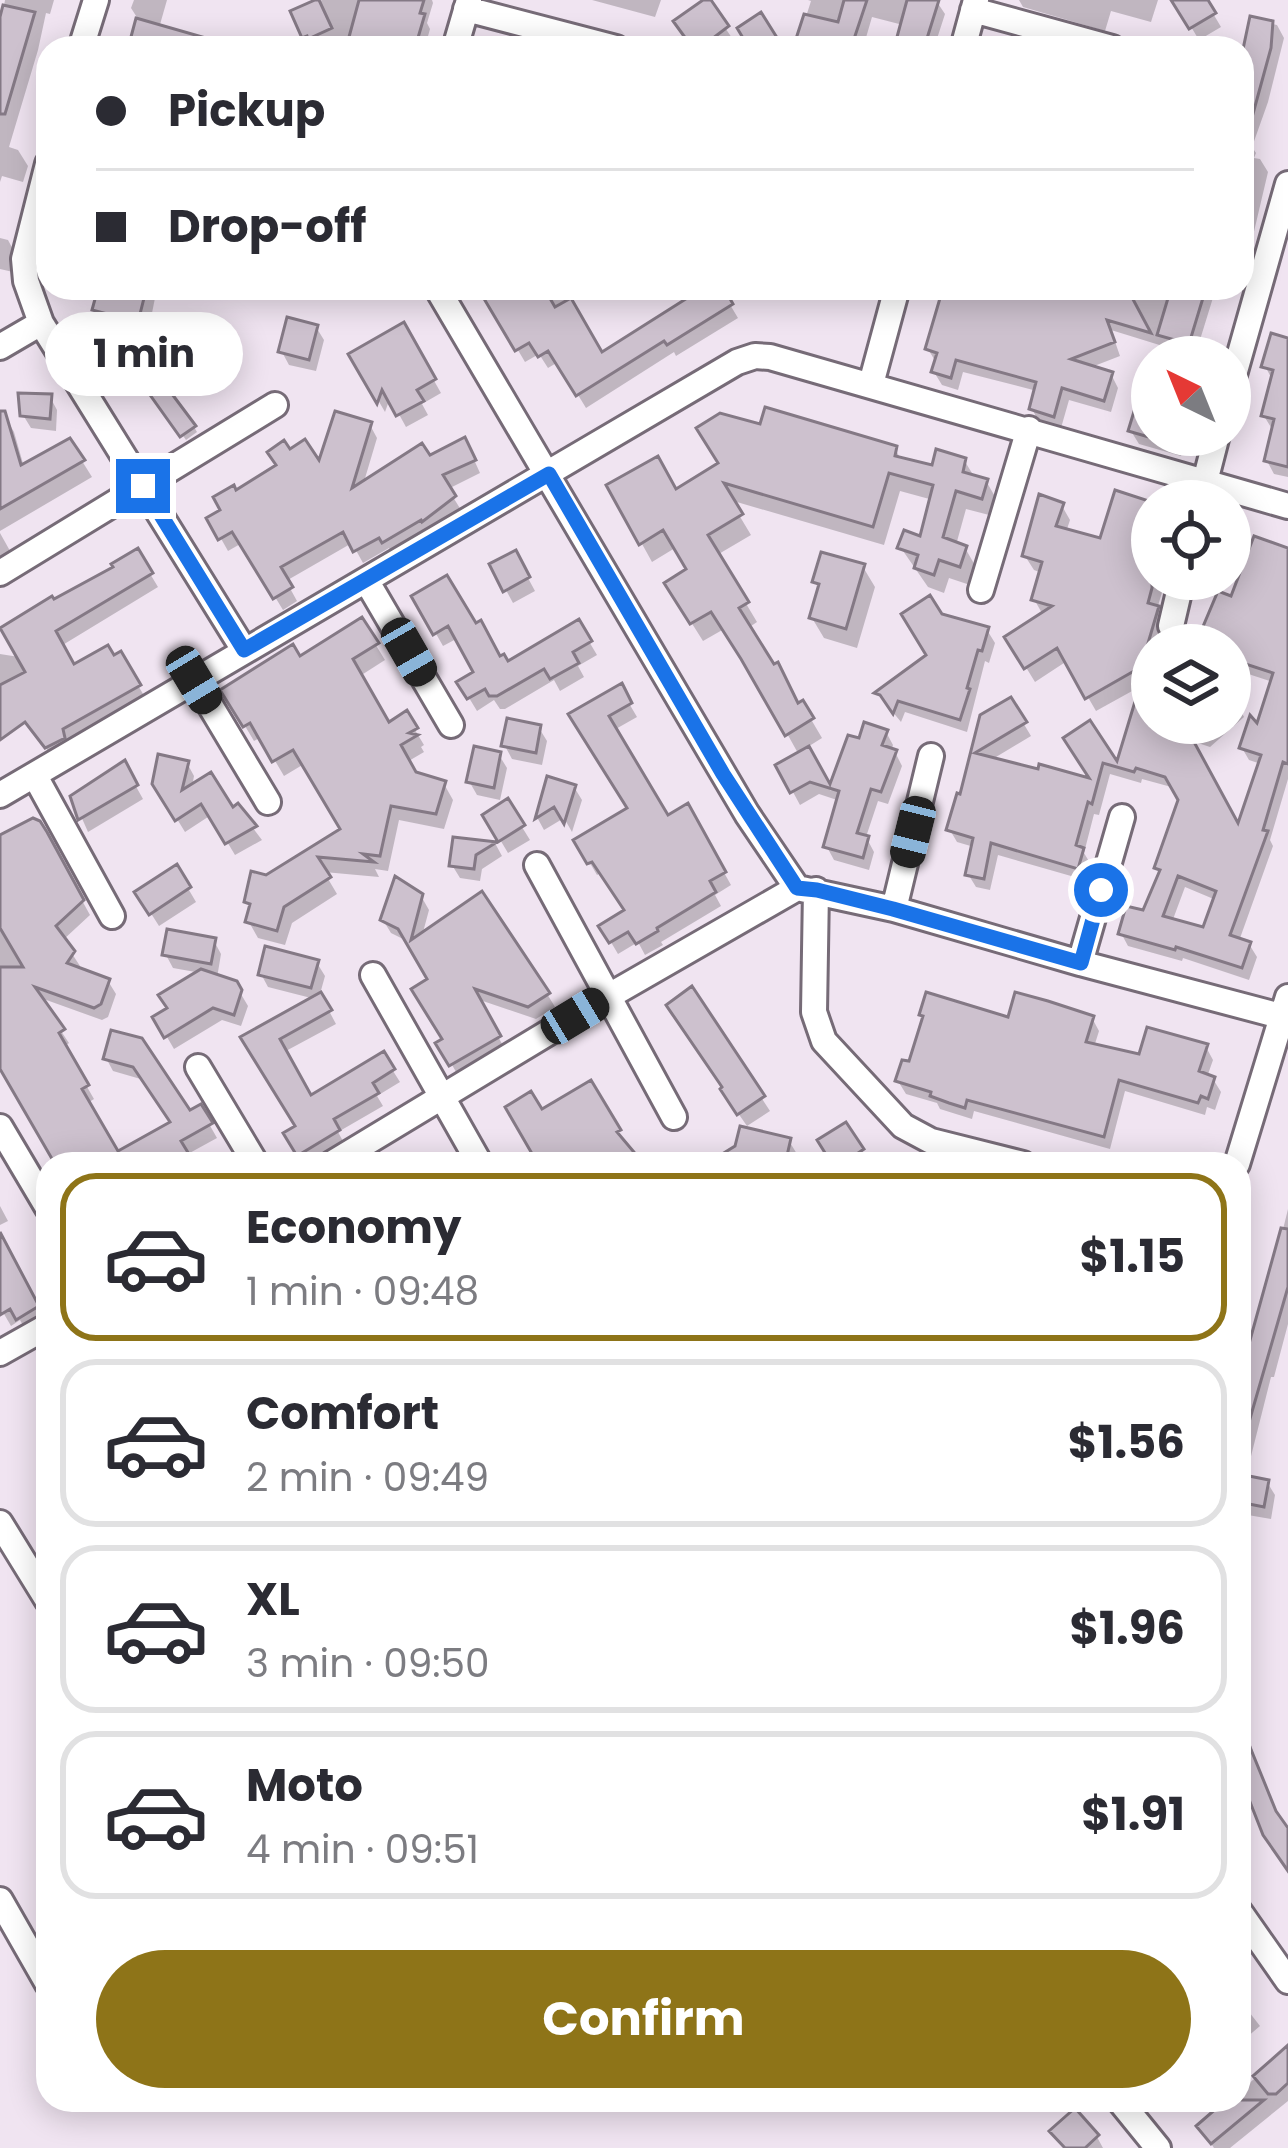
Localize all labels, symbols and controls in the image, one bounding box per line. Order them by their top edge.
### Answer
text: Pickup [168,79,325,142]
text: Drop-off [168,195,366,258]
callout: 1 min [44,312,242,396]
text: 1 min [93,326,195,381]
north arrow [1131,336,1251,456]
map controls [1131,336,1251,744]
route end [116,459,170,513]
button: locate [1131,480,1251,600]
car [375,612,443,692]
button: layers [1131,624,1251,744]
car [160,640,228,720]
car [887,793,939,871]
route start [1074,863,1128,917]
car [535,982,615,1050]
text: Economy [246,1196,461,1259]
icon: car [102,1203,210,1311]
text: $1.15 [1080,1225,1185,1288]
text: 1 min · 09:48 [246,1264,479,1319]
text: Comfort [246,1382,439,1445]
icon: car [102,1389,210,1497]
text: $1.56 [1068,1411,1185,1474]
text: 2 min · 09:49 [246,1450,489,1505]
text: XL [246,1568,300,1631]
icon: car [102,1575,210,1683]
text: $1.96 [1069,1597,1185,1660]
text: 3 min · 09:50 [246,1636,490,1691]
text: Moto [246,1754,363,1817]
icon: car [102,1761,210,1869]
text: $1.91 [1081,1783,1185,1846]
text: 4 min · 09:51 [246,1822,479,1877]
button: Confirm [96,1950,1191,2088]

